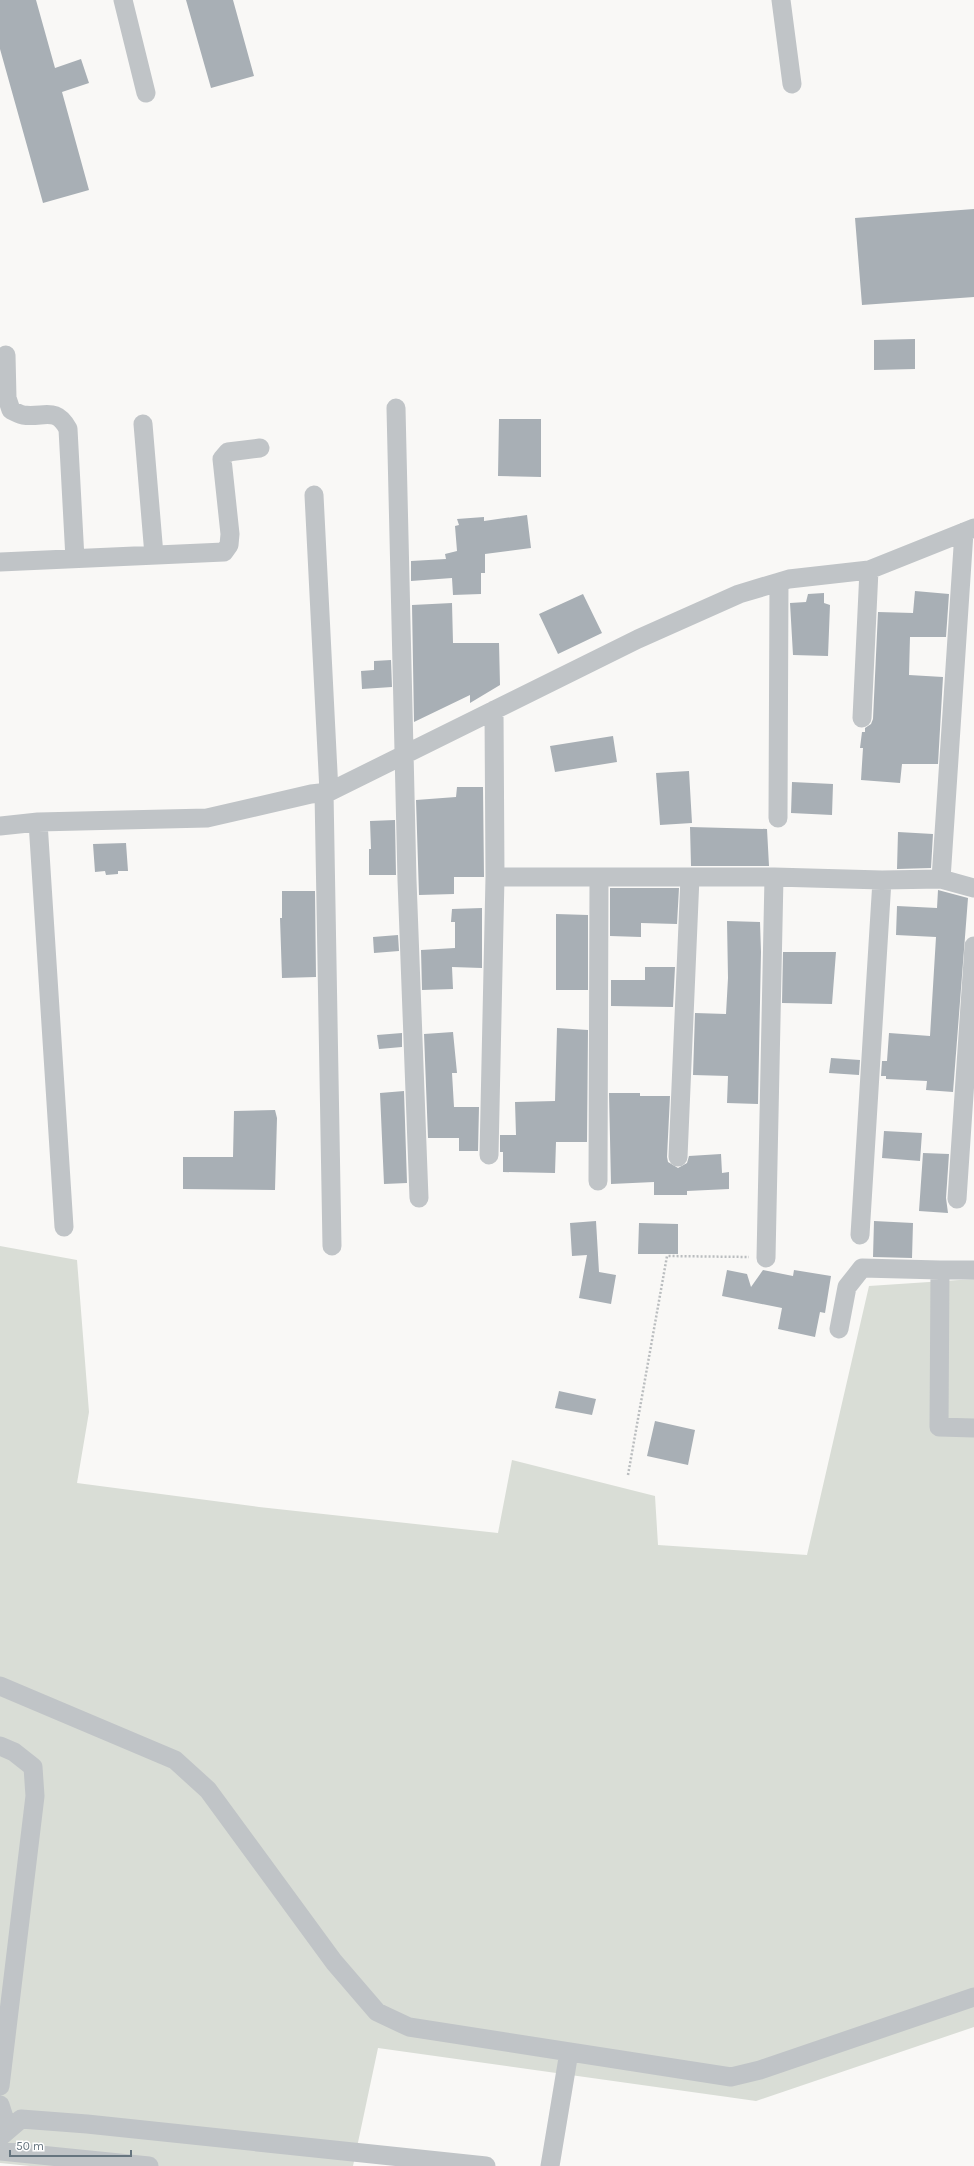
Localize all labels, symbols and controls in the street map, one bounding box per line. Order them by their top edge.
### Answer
scale bar [10,2132,131,2158]
text: 50 m [16,2139,44,2153]

